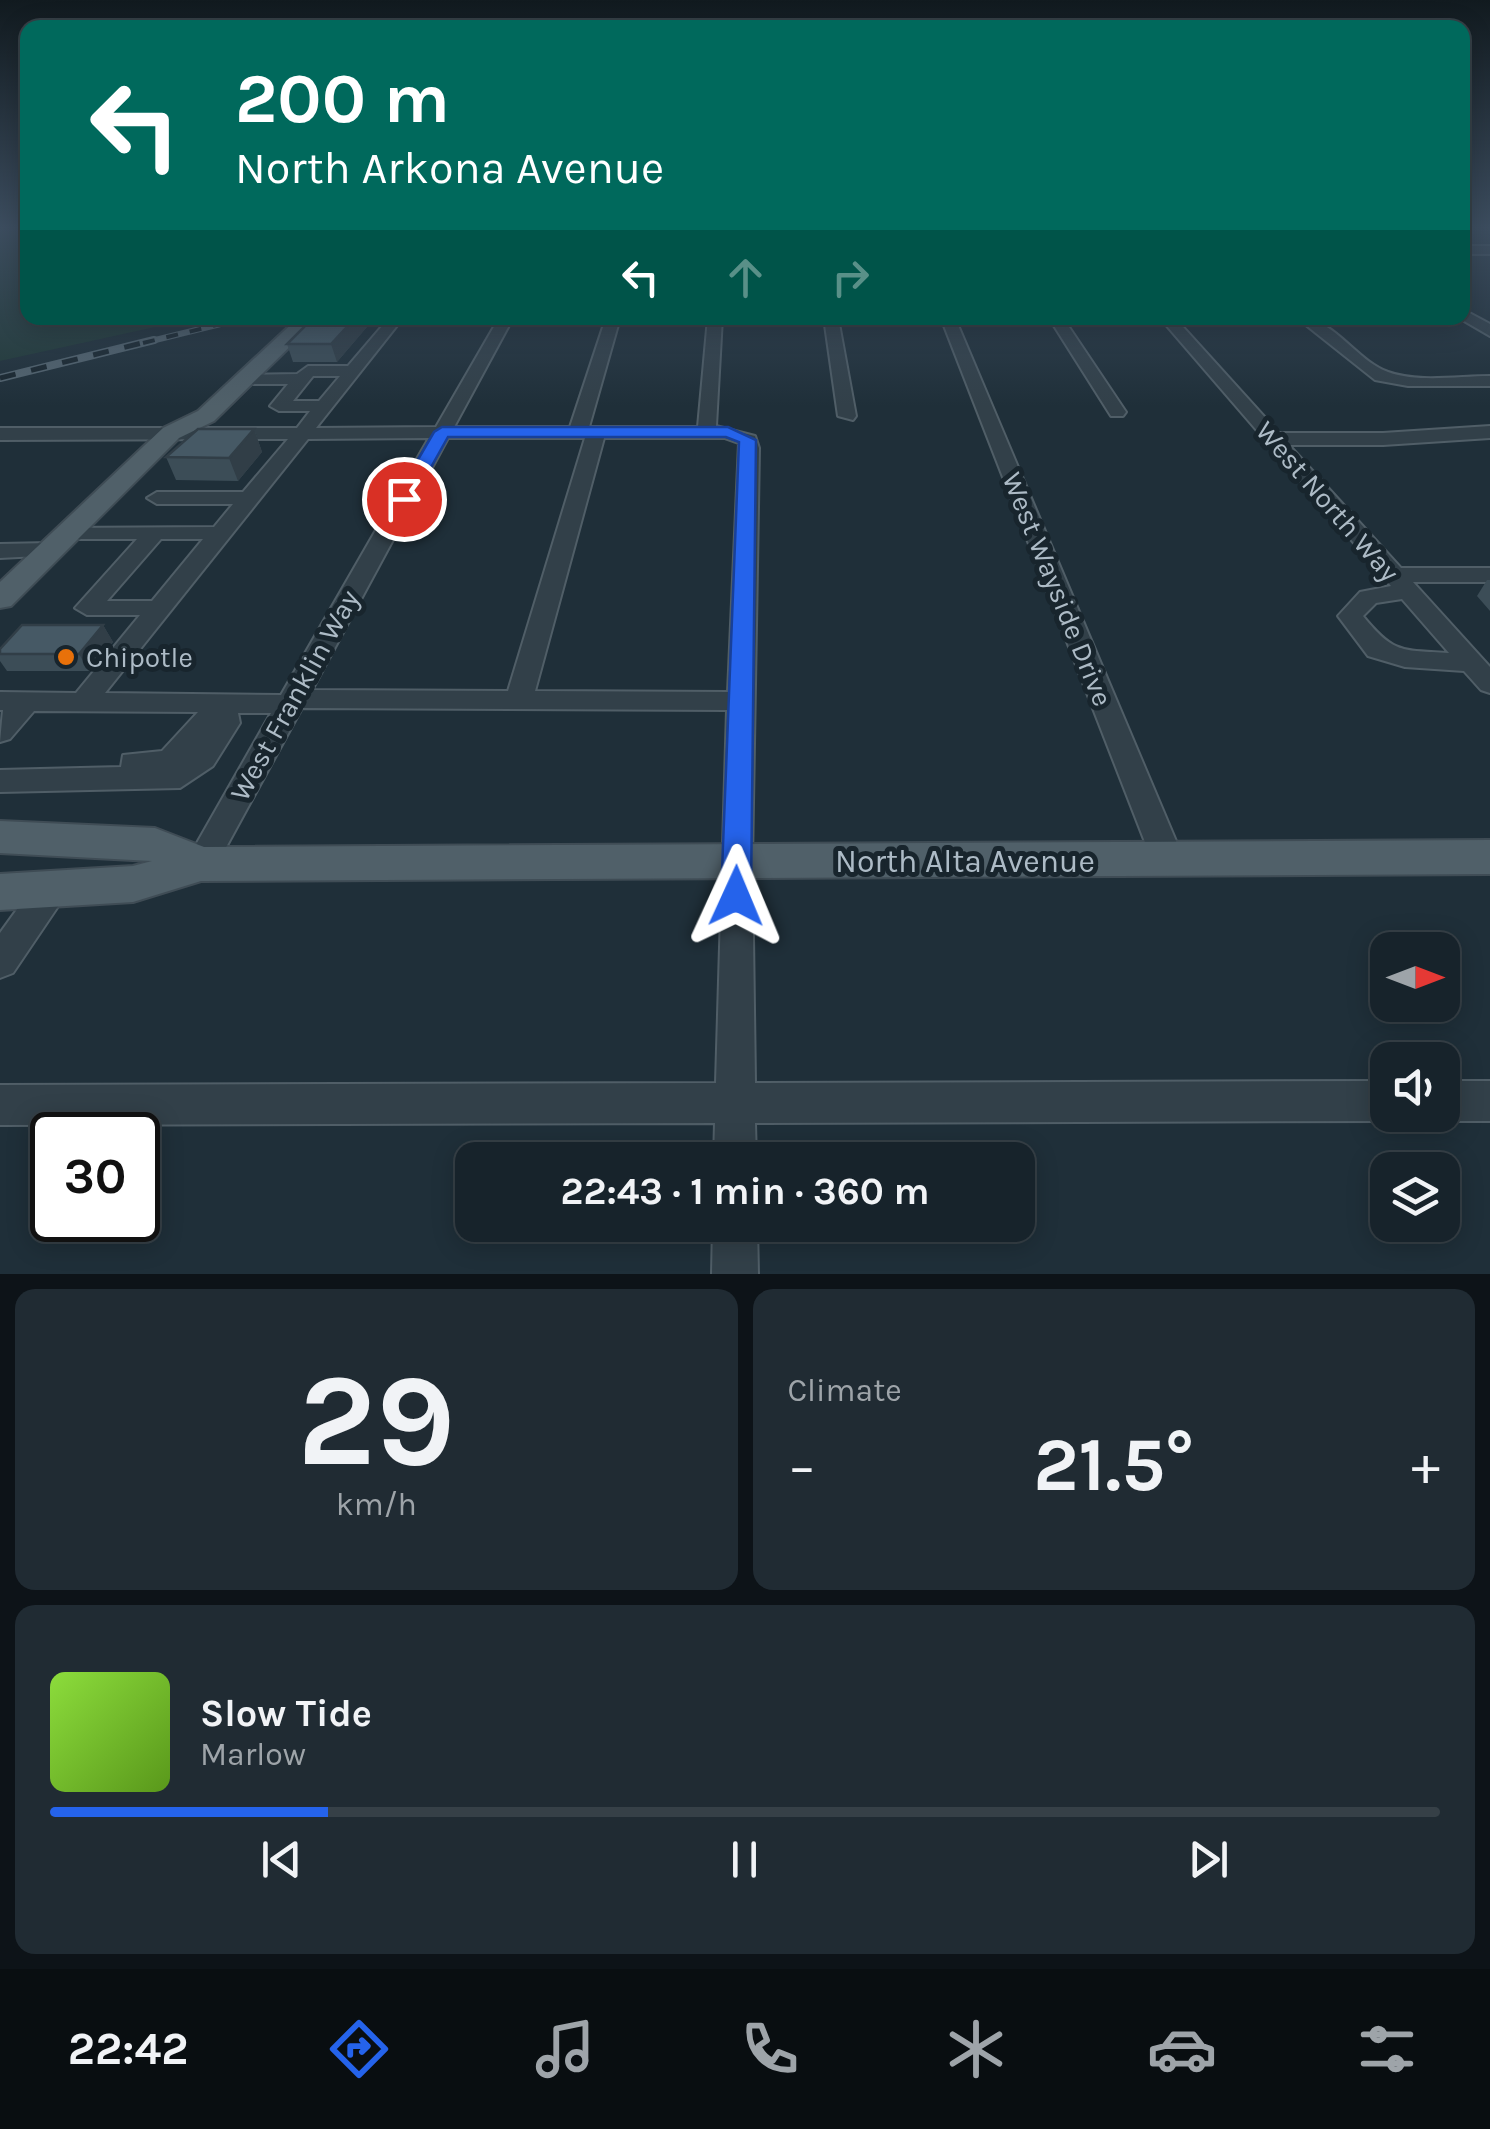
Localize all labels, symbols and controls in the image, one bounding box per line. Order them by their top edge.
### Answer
text: 200 m [235,58,450,140]
icon: left [70,60,200,190]
text: North Arkona Avenue [235,142,664,194]
icon: left [613,250,668,305]
icon: ahead [718,250,773,305]
icon: right [823,250,878,305]
street label: West North Way [1249,414,1406,588]
pin [362,457,447,542]
street label: West Wayside Drive [996,468,1119,711]
icon: arrive [377,472,432,527]
street label: West Franklin Way [223,584,366,806]
place label: Chipotle [86,641,193,674]
marker: Chipotle [55,646,77,668]
street label: North Alta Avenue [835,843,1095,880]
position arrow [684,844,788,948]
north arrow [1370,932,1460,1022]
map controls [1370,932,1460,1242]
button: sound [1370,1042,1460,1132]
speed limit sign: 30 [30,1112,160,1242]
button: layers [1370,1152,1460,1242]
text: 22:43 · 1 min · 360 m [560,1169,930,1214]
text: 29 [297,1345,455,1497]
text: Climate [788,1372,902,1409]
text: 21.5° [1033,1421,1194,1509]
text: − [788,1434,816,1498]
text: + [1411,1434,1440,1498]
text: km/h [336,1486,417,1523]
text: Slow Tide [200,1691,372,1736]
text: Marlow [200,1736,306,1773]
icon: previous [254,1832,309,1887]
icon: pause [717,1832,772,1887]
icon: next [1181,1832,1236,1887]
icon: directions [324,2014,394,2084]
icon: music [530,2014,600,2084]
icon: phone [735,2014,805,2084]
icon: climate [941,2014,1011,2084]
icon: car [1147,2014,1217,2084]
icon: filters [1352,2014,1422,2084]
text: 22:42 [68,2023,188,2075]

